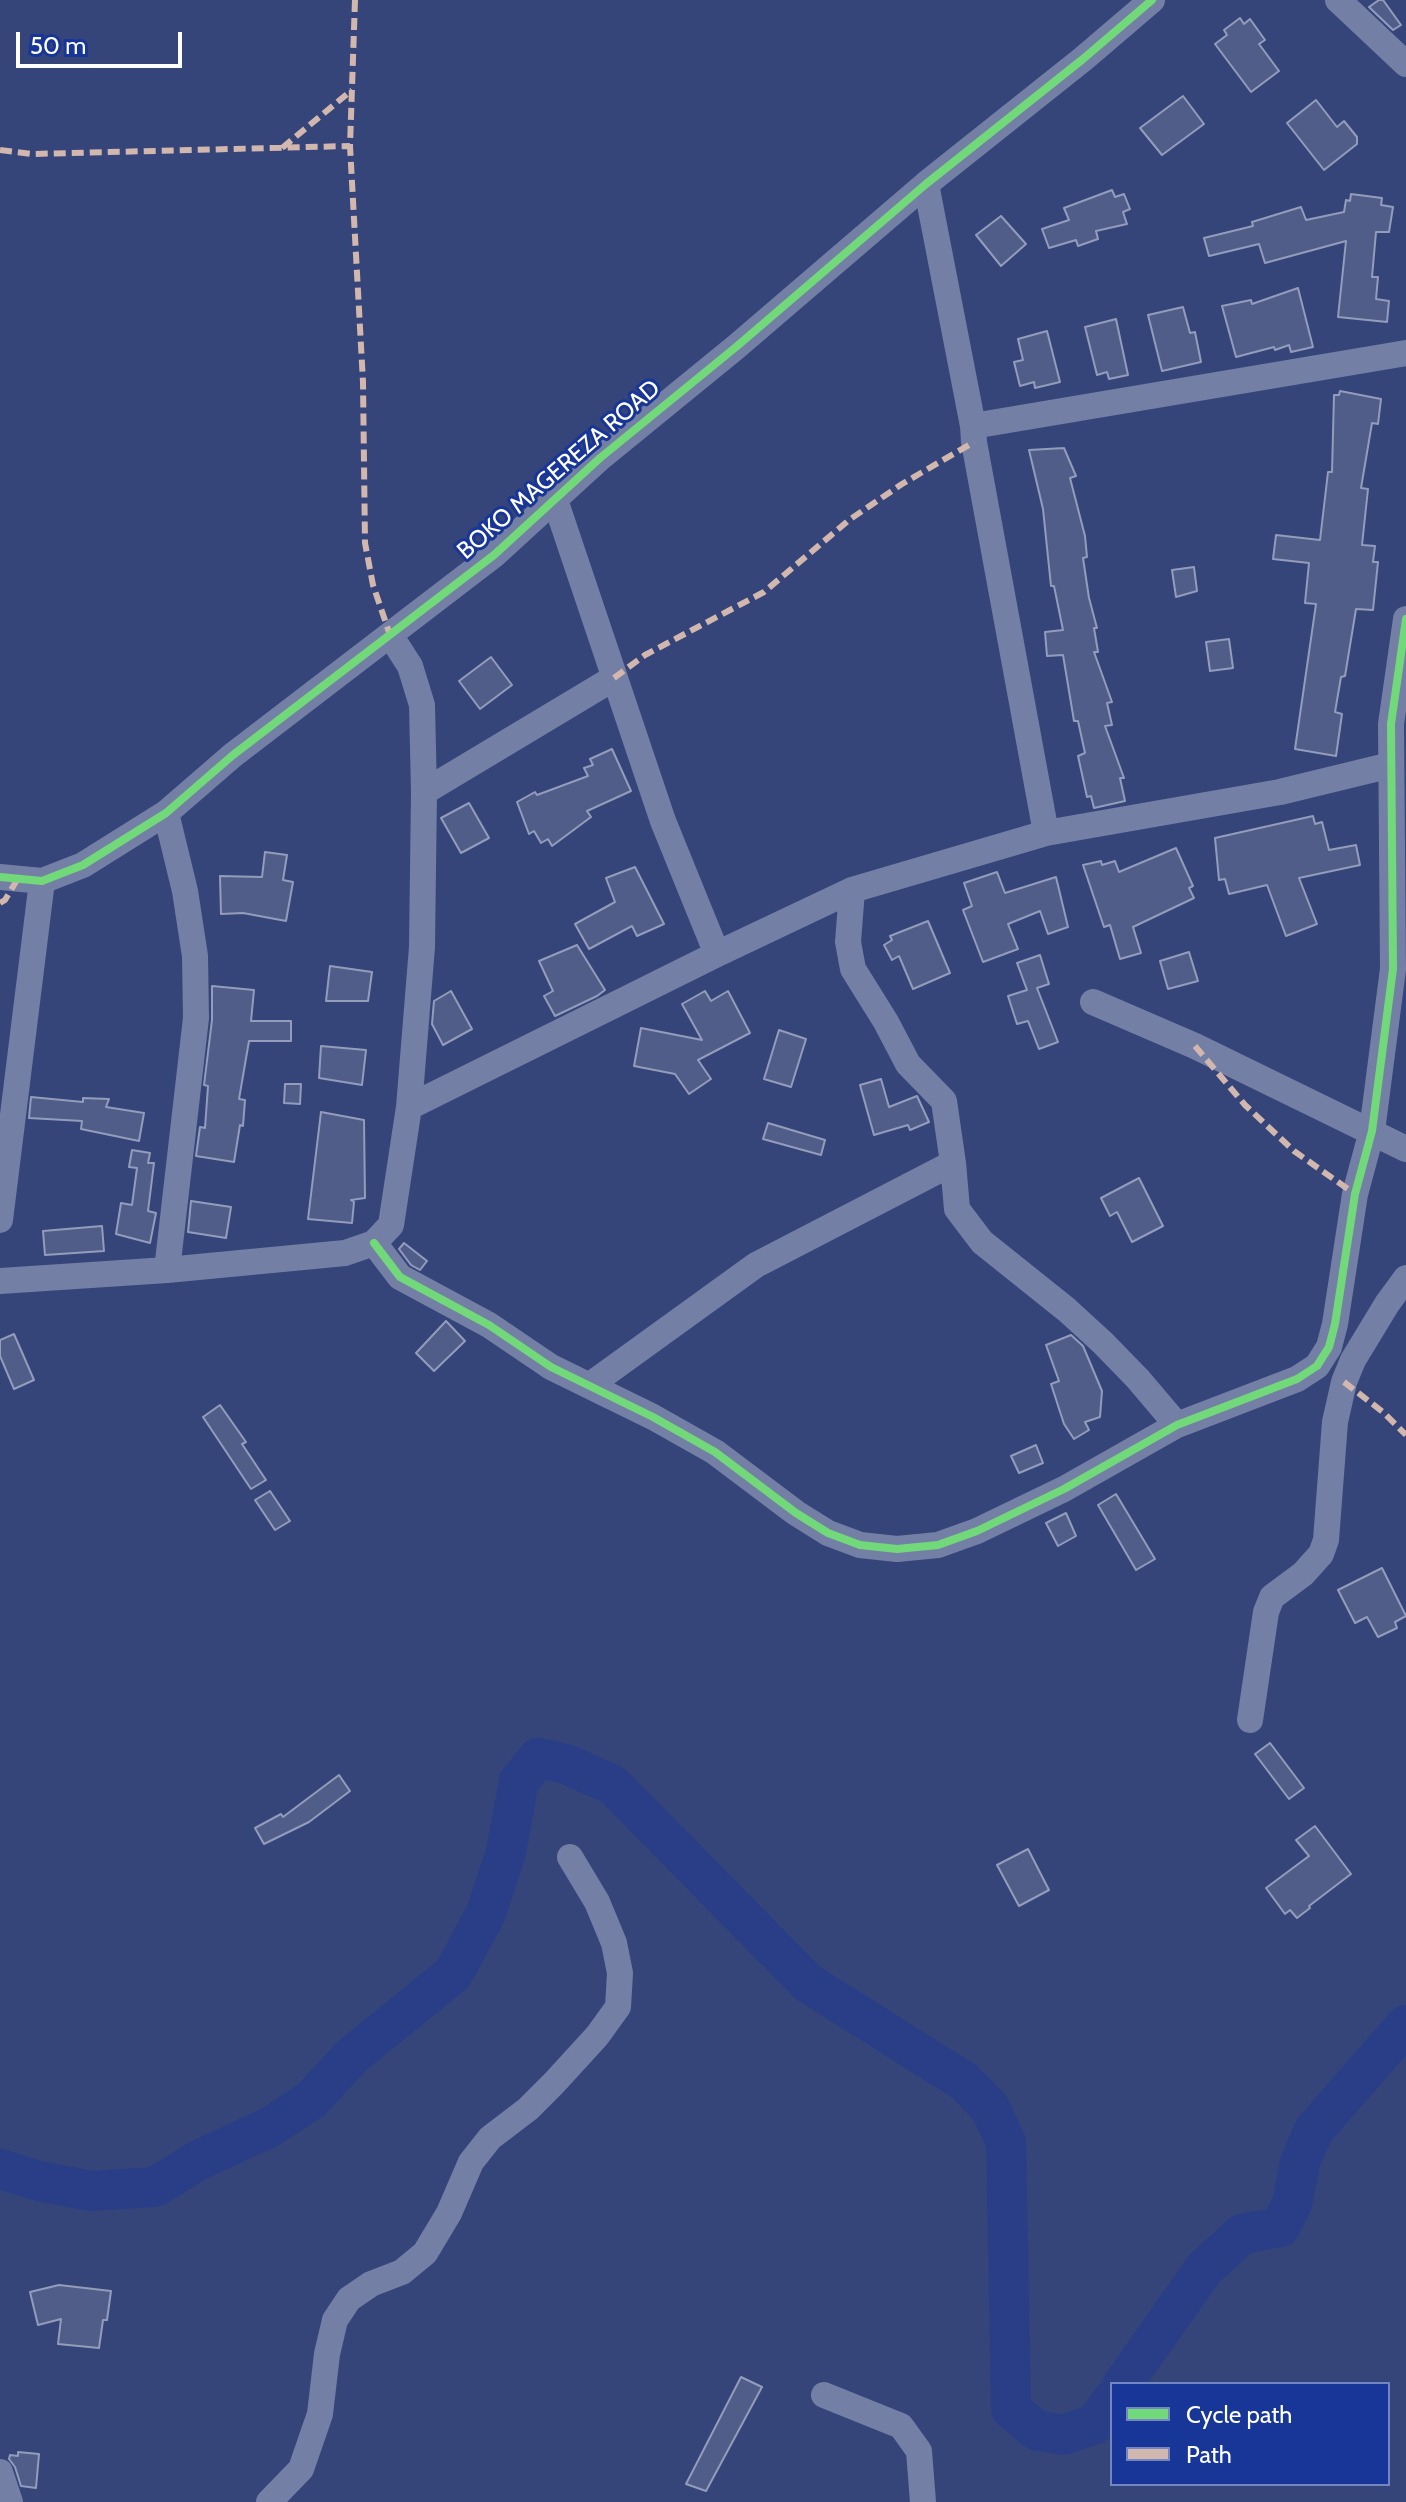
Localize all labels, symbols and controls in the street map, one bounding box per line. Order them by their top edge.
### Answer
scale bar [20,16,186,66]
text: 50 m [30,31,86,60]
street label: BOKO MAGEREZA ROAD [452,374,666,566]
legend [1110,2382,1390,2486]
text: Cycle path [1186,2400,1292,2429]
text: Path [1186,2440,1232,2469]

